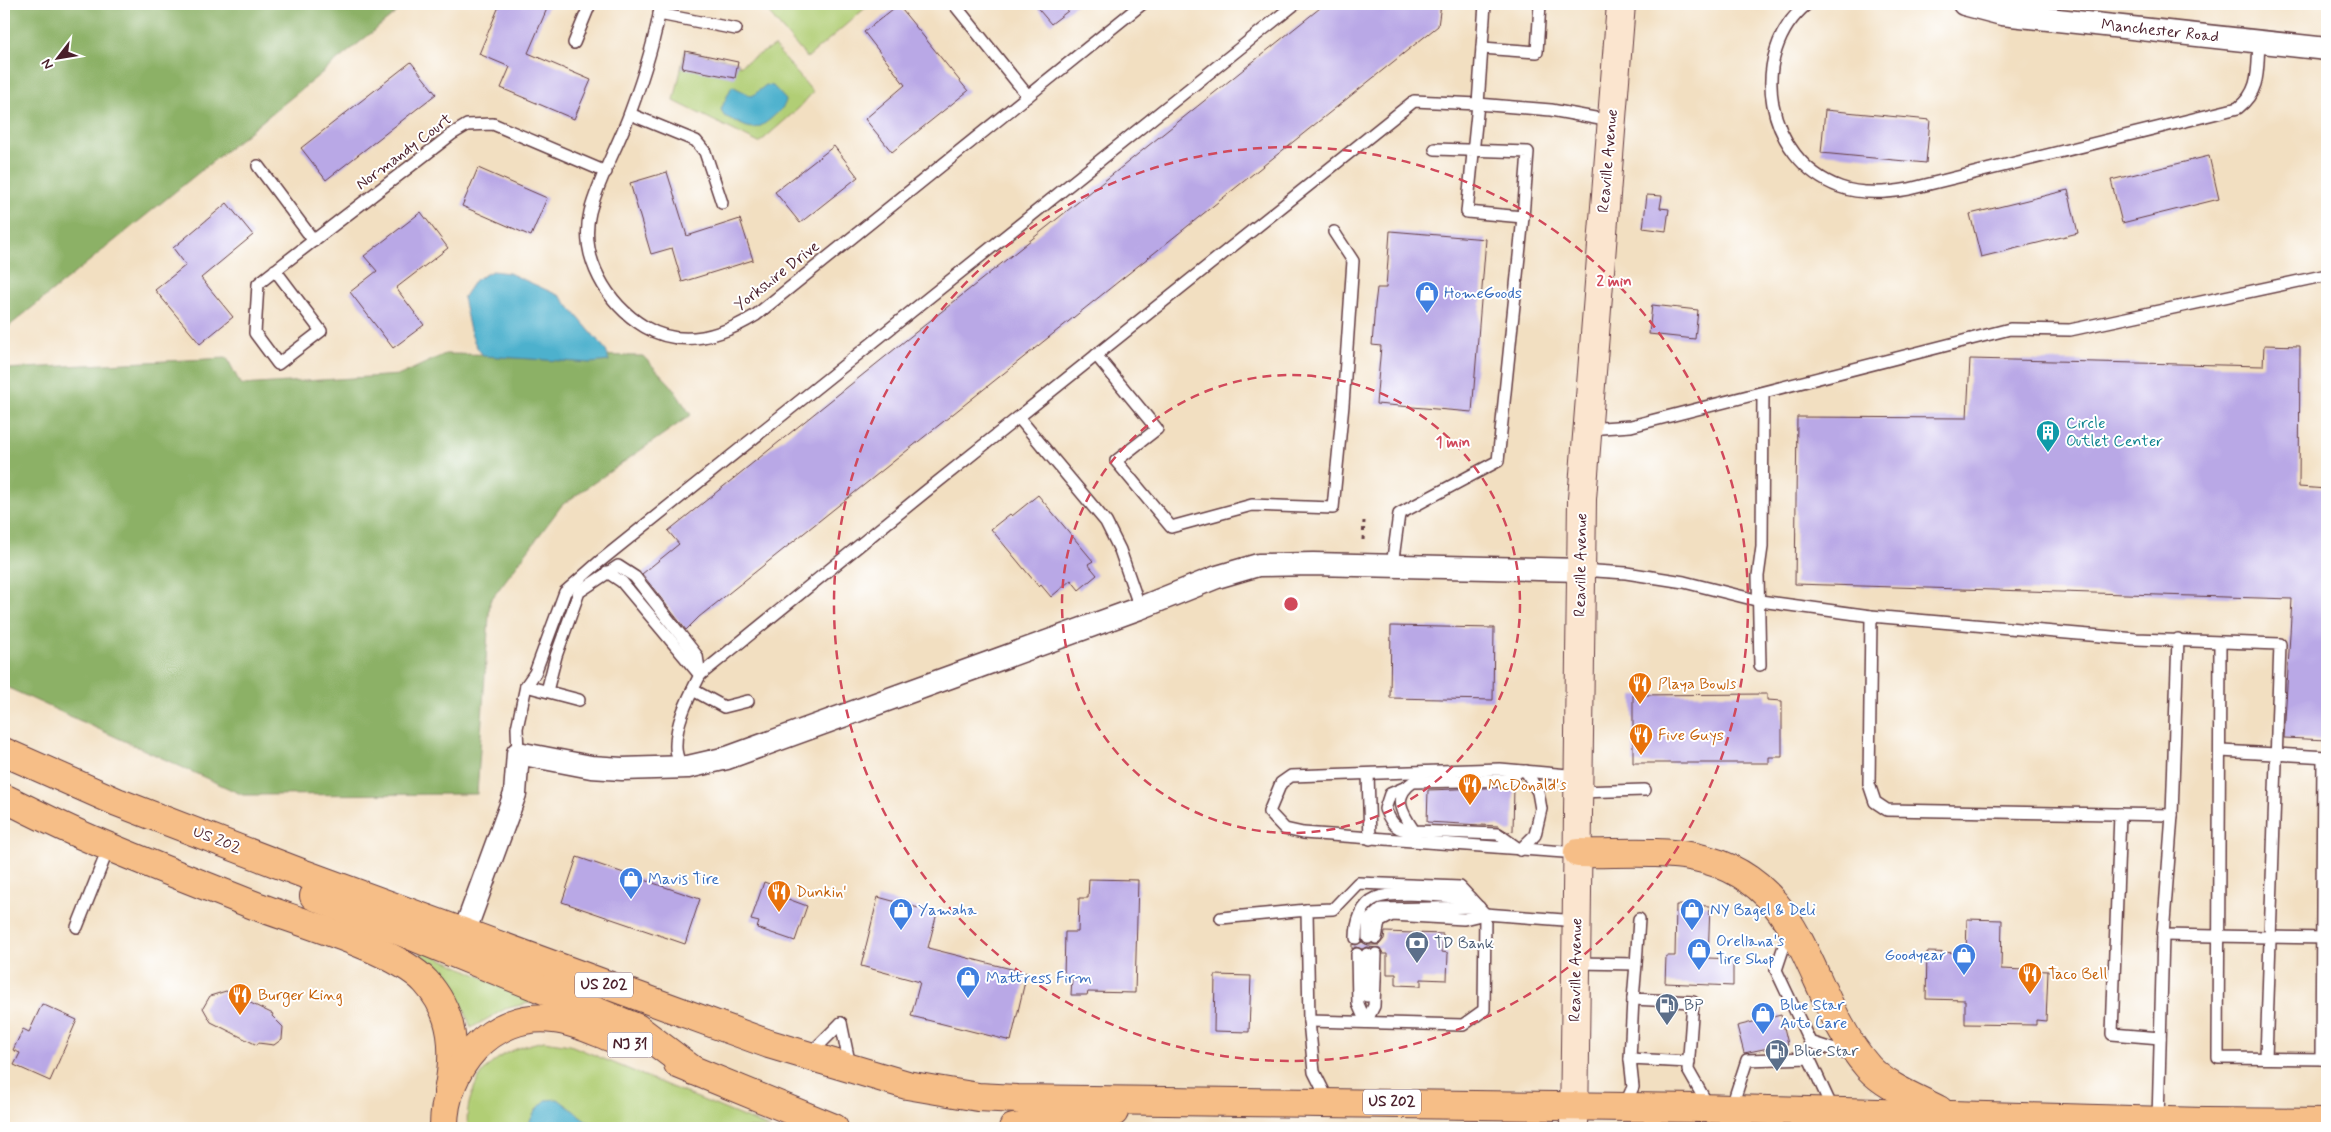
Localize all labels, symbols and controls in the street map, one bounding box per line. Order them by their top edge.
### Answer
street label: Manchester Road [2100,14,2220,48]
north arrow [32,32,82,82]
text: N [38,56,58,73]
street label: Reaville Avenue [1593,108,1623,214]
street label: Normandy Court [352,109,457,195]
street label: Yorkshire Drive [730,236,824,316]
text: 2 min [1596,272,1632,292]
shop icon: HomeGoods [1414,280,1440,314]
place label: HomeGoods [1444,283,1522,304]
place label: Circle Outlet Center [2066,413,2163,452]
building icon: Circle Outlet Center [2035,419,2061,453]
text: 1 min [1436,433,1470,453]
street label: Reaville Avenue [1570,513,1592,617]
centre of rings [1282,595,1300,613]
restaurant icon: Playa Bowls [1627,671,1653,705]
place label: Playa Bowls [1658,674,1736,695]
restaurant icon: Five Guys [1628,722,1654,756]
place label: Five Guys [1658,725,1724,746]
restaurant icon: McDonald's [1457,772,1483,806]
place label: McDonald's [1488,775,1567,796]
street label: US 202 [190,821,245,859]
shop icon: Mavis Tire [618,866,644,900]
place label: Mavis Tire [648,869,719,890]
restaurant icon: Dunkin' [766,879,792,913]
place label: Dunkin' [796,882,847,903]
shop icon: Yamaha [888,897,914,931]
shop icon: NY Bagel & Deli [1679,897,1705,931]
place label: Yamaha [918,900,977,921]
place label: NY Bagel & Deli [1710,900,1816,921]
street label: Reaville Avenue [1565,918,1587,1022]
bank icon: TD Bank [1404,930,1430,964]
place label: Orellana's Tire Shop [1716,931,1784,970]
place label: TD Bank [1434,933,1494,954]
shop icon: Orellana's Tire Shop [1686,937,1712,971]
shop icon: Goodyear [1951,942,1977,976]
place label: Goodyear [1884,945,1946,966]
restaurant icon: Taco Bell [2017,961,2043,995]
place label: Taco Bell [2048,964,2107,985]
shop icon: Mattress Firm [955,965,981,999]
place label: Mattress Firm [986,968,1092,989]
road number: US 202 [575,972,633,998]
restaurant icon: Burger King [227,982,253,1016]
place label: Burger King [258,985,343,1007]
fuel station icon: BP [1654,992,1680,1026]
place label: BP [1684,995,1703,1016]
place label: Blue Star Auto Care [1780,995,1847,1034]
shop icon: Blue Star Auto Care [1750,1001,1776,1035]
road number: NJ 31 [608,1032,652,1058]
fuel station icon: Blue Star [1764,1038,1790,1072]
place label: Blue Star [1794,1041,1859,1062]
road number: US 202 [1363,1090,1421,1114]

